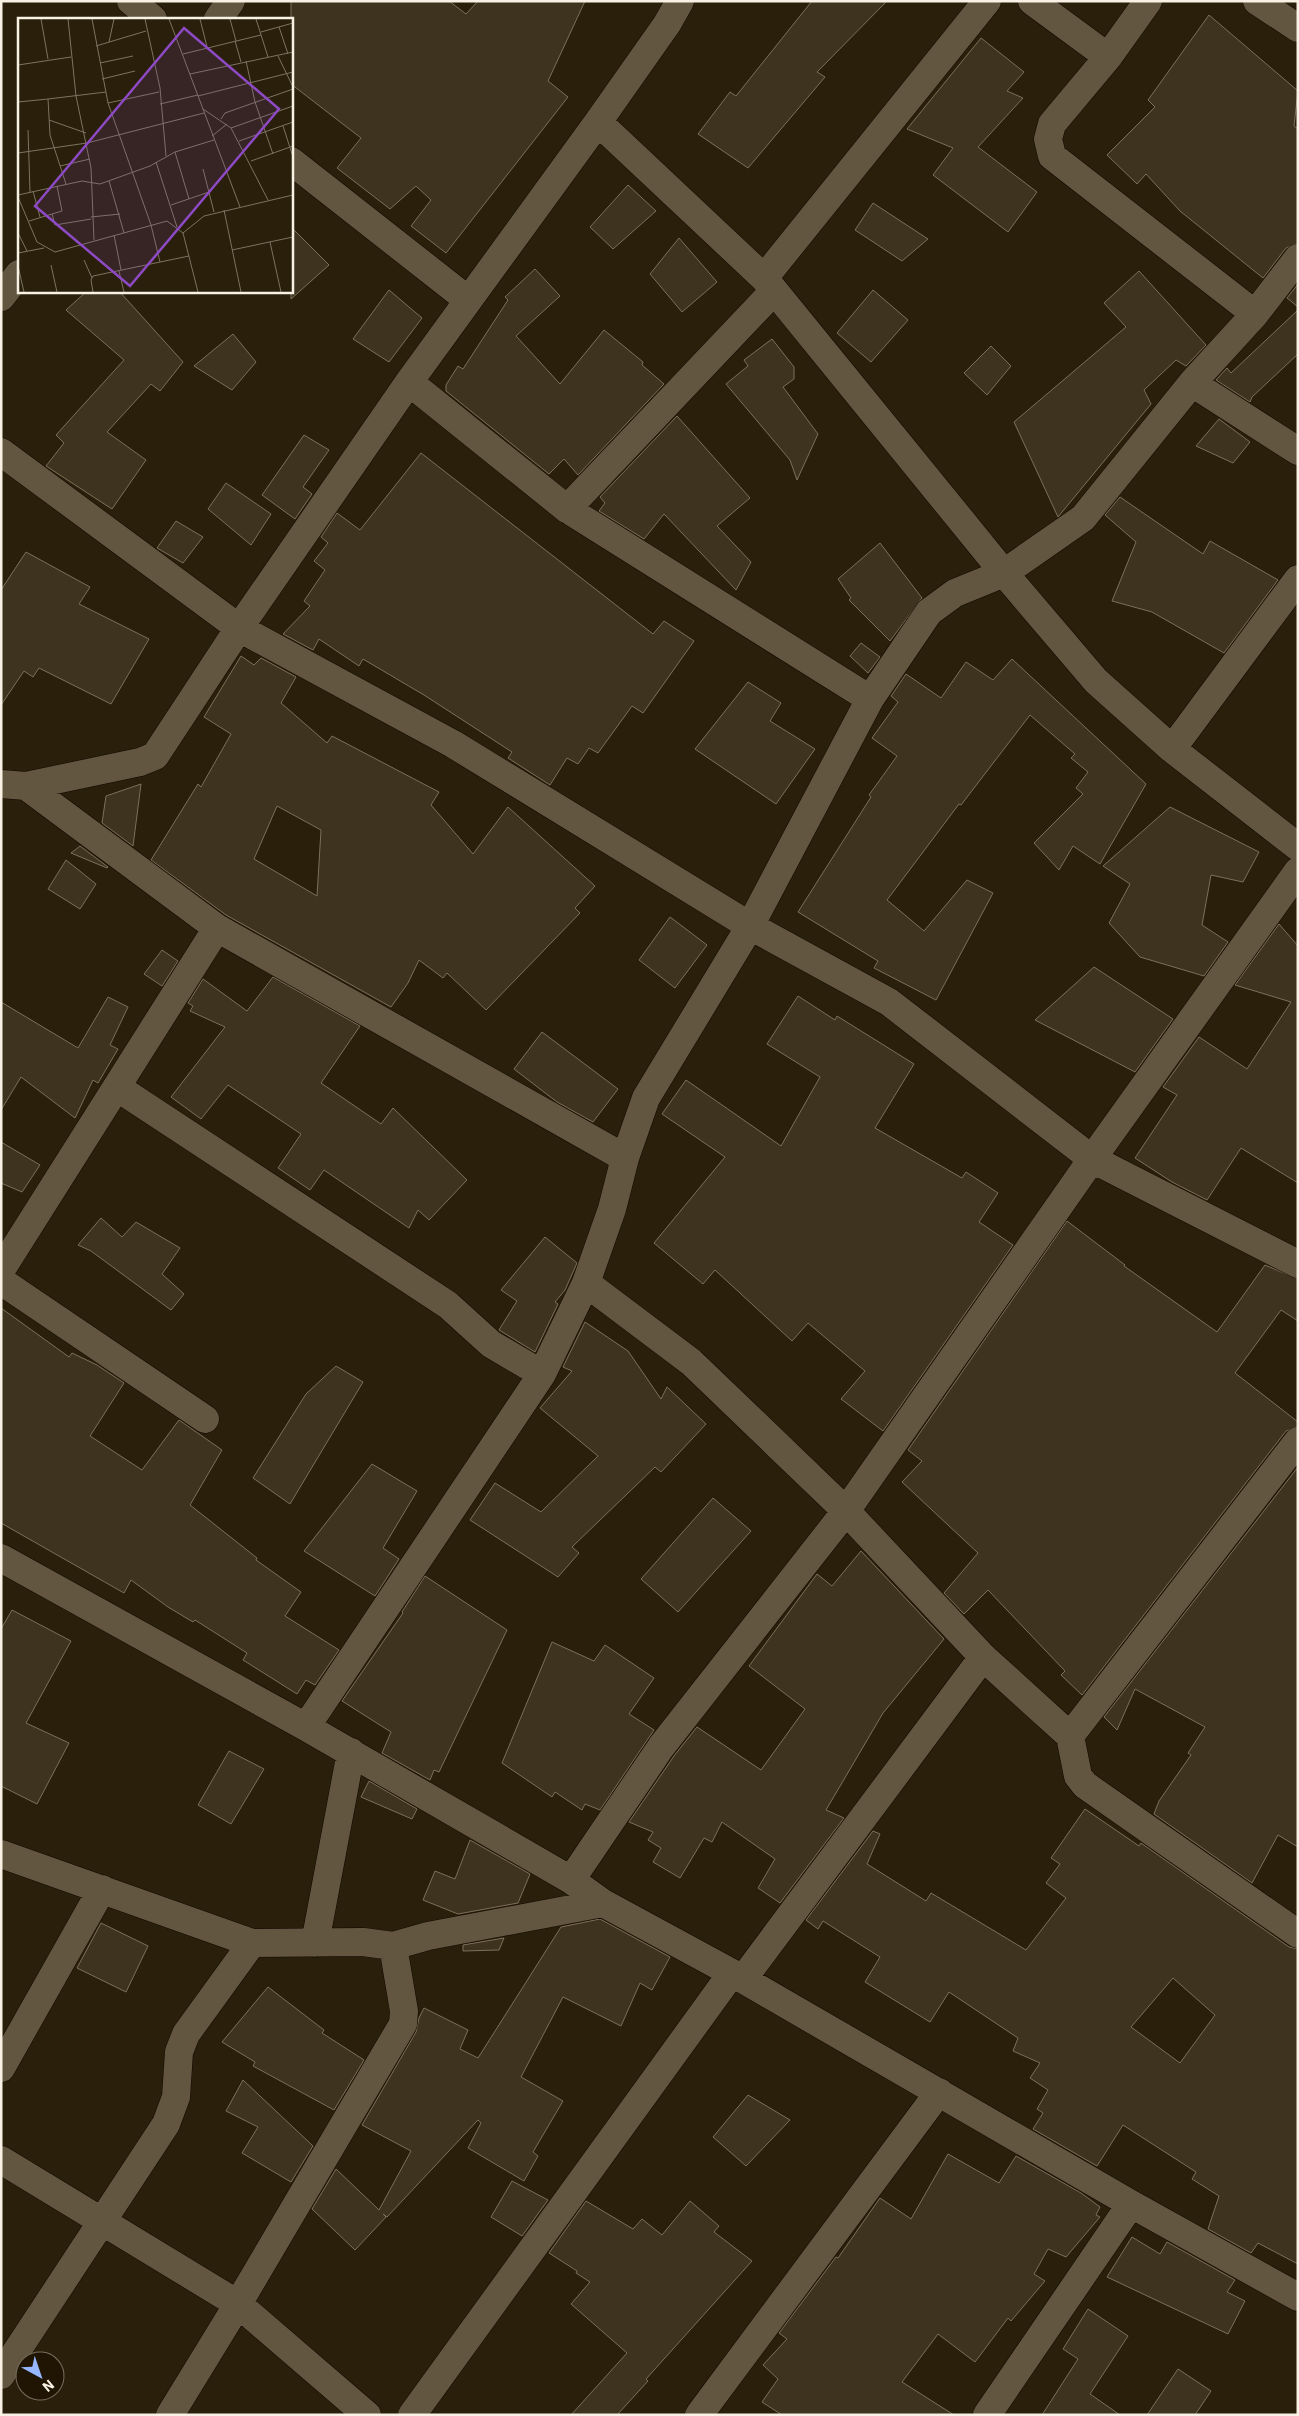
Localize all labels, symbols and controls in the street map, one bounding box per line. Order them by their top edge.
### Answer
inset map [18,18,292,292]
north arrow [15,2351,65,2401]
text: N [39,2376,58,2396]

